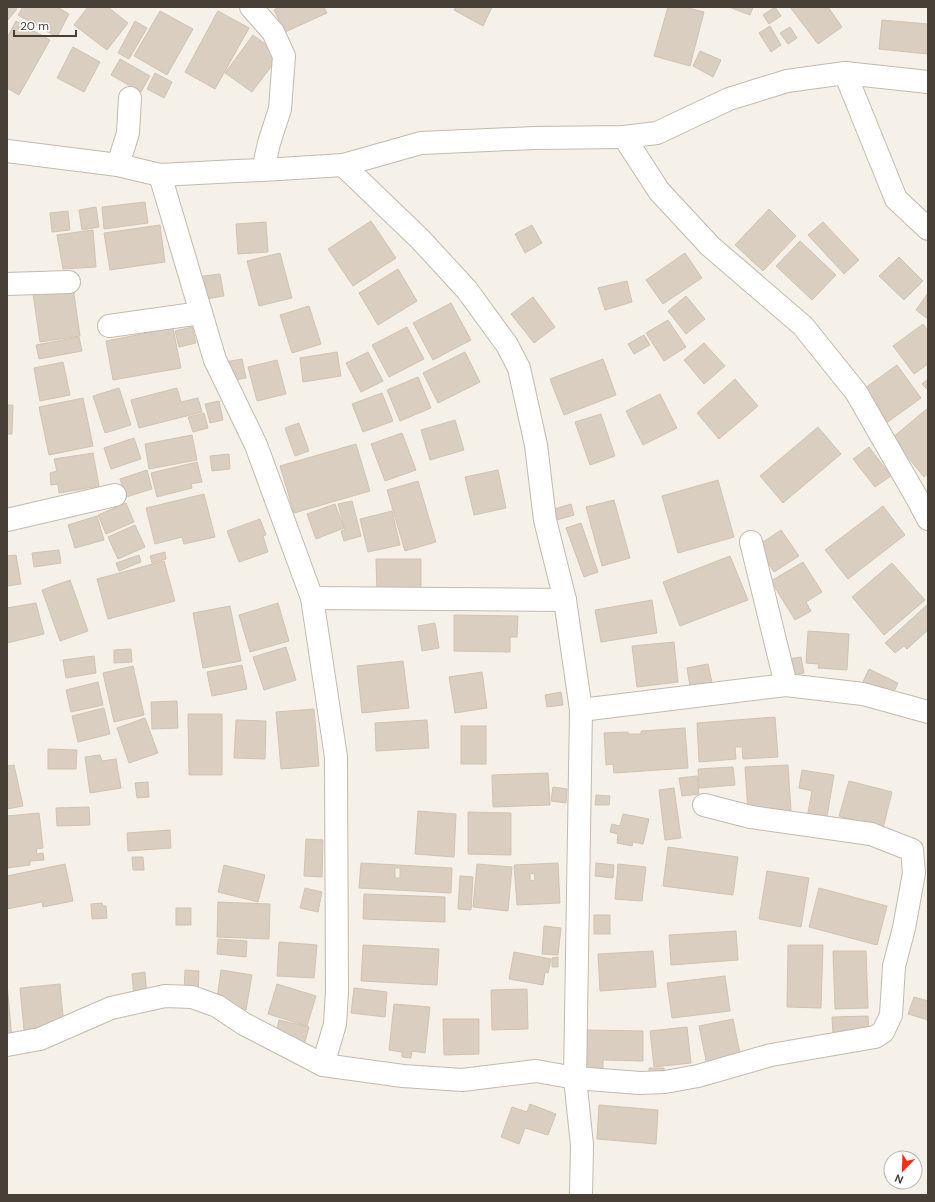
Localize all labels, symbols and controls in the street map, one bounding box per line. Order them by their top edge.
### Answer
scale bar [14,12,76,38]
text: 20 m [20,18,49,34]
north arrow [883,1150,923,1190]
text: N [893,1171,906,1187]

